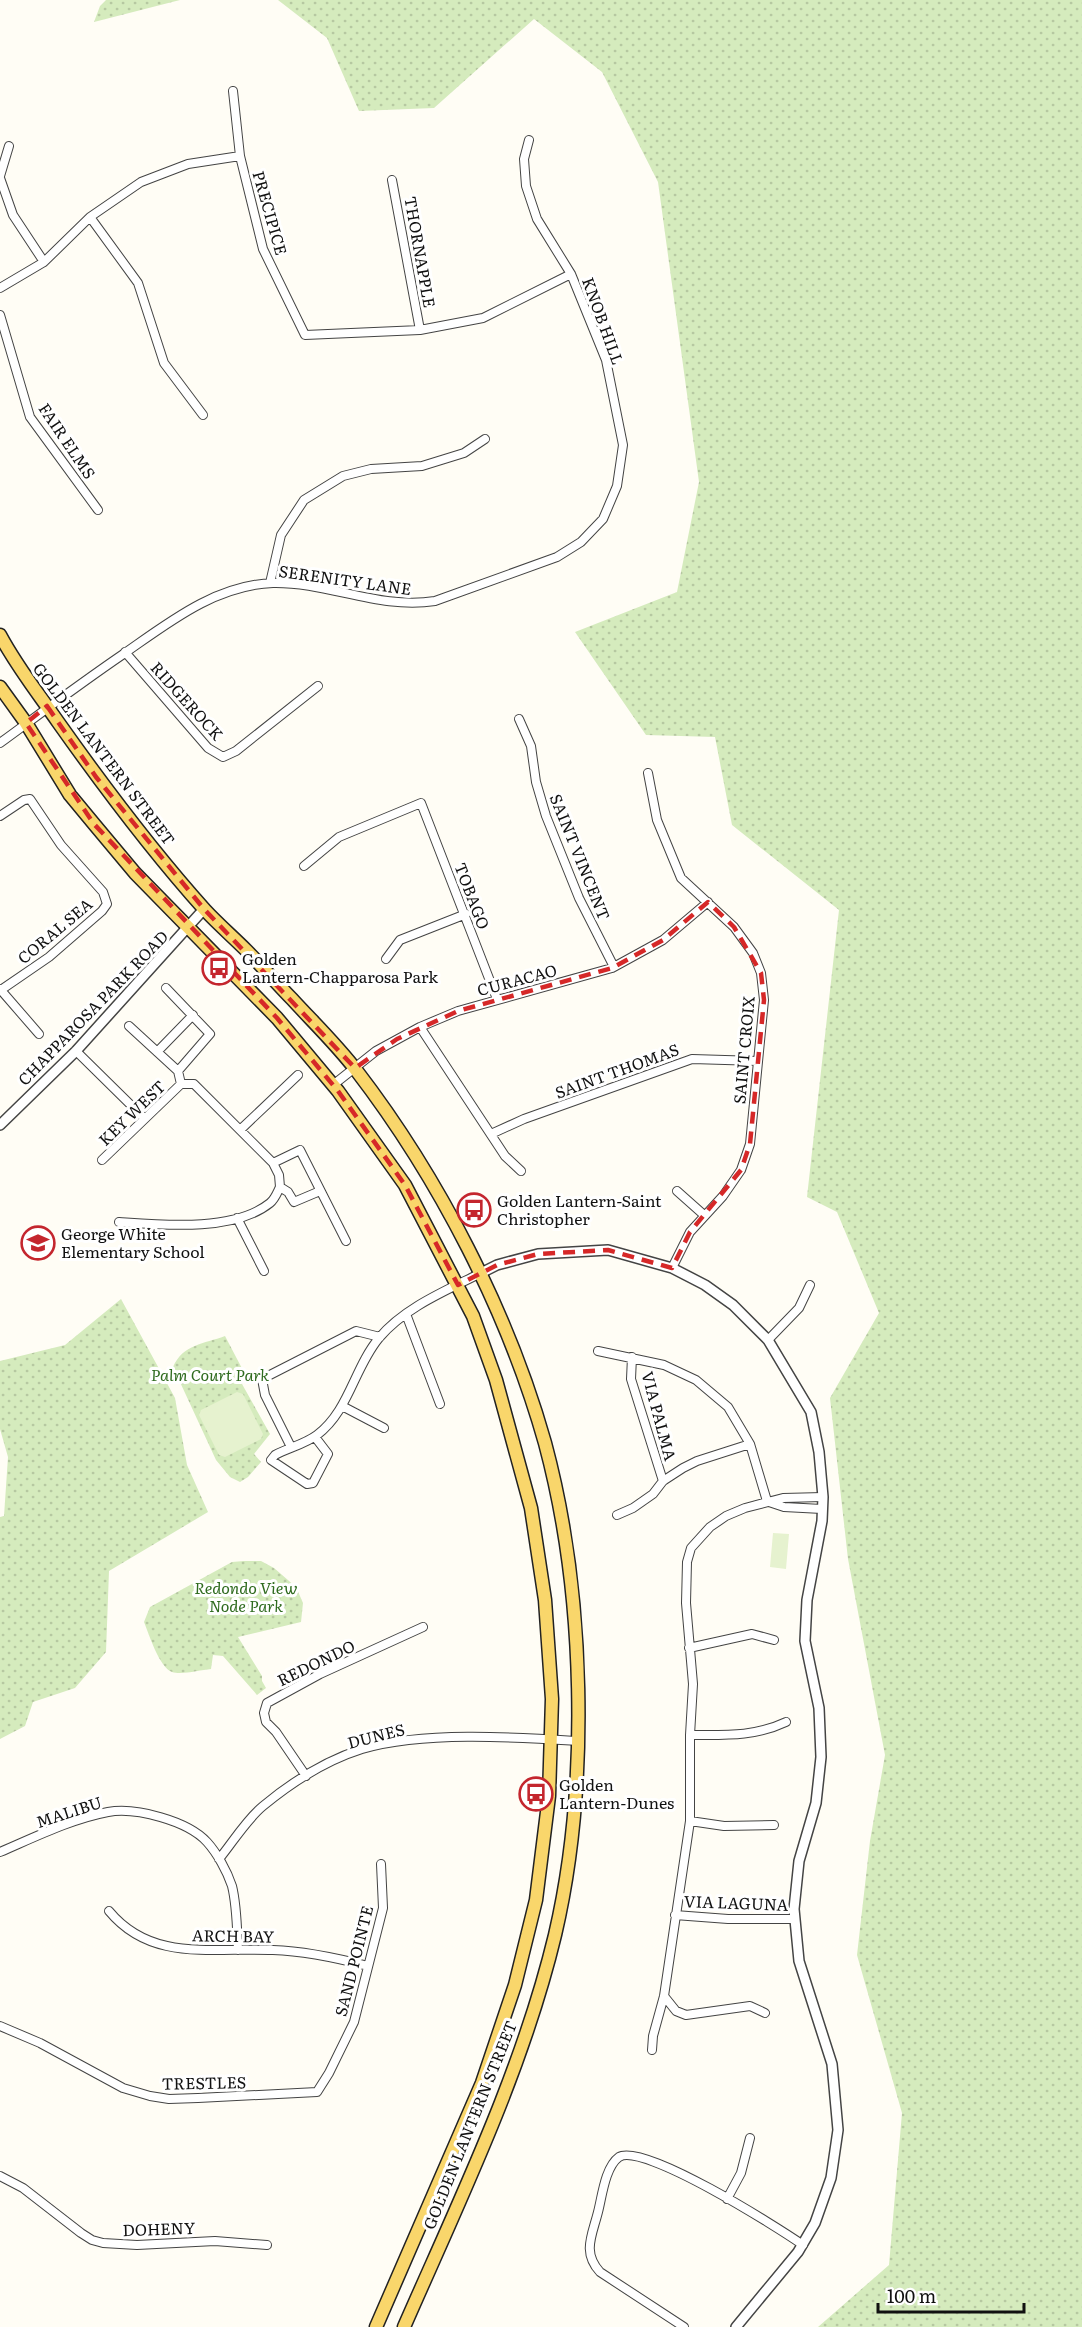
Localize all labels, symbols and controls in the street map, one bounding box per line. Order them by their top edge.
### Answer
street label: PRECIPICE [247,168,294,258]
street label: THORNAPPLE [399,194,443,310]
street label: KNOB HILL [577,274,631,368]
street label: FAIR ELMS [33,398,102,483]
street label: SERENITY LANE [277,558,413,600]
street label: RIDGEROCK [146,655,230,745]
street label: GOLDEN LANTERN STREET [28,657,182,850]
street label: SAINT VINCENT [545,790,617,923]
street label: TOBAGO [449,859,497,933]
street label: CORAL SEA [12,891,97,969]
street label: CHAPPAROSA PARK ROAD [12,924,173,1090]
place label: Golden Lantern-Chapparosa Park [242,946,438,988]
bus stop icon: Golden Lantern-Chapparosa Park [201,950,237,986]
street label: CURACAO [474,957,559,1001]
street label: SAINT CROIX [726,994,760,1105]
street label: SAINT THOMAS [551,1036,682,1104]
street label: KEY WEST [92,1074,170,1151]
place label: Golden Lantern-Saint Christopher [497,1188,662,1230]
bus stop icon: Golden Lantern-Saint Christopher [456,1192,492,1228]
place label: George White Elementary School [61,1221,205,1263]
school or university icon: George White Elementary School [20,1225,56,1261]
park label: Palm Court Park [151,1362,269,1386]
street label: VIA PALMA [637,1368,683,1463]
park label: Redondo View Node Park [194,1575,298,1617]
street label: REDONDO [273,1633,359,1691]
street label: DUNES [345,1716,407,1754]
place label: Golden Lantern-Dunes [559,1772,674,1814]
bus stop icon: Golden Lantern-Dunes [518,1776,554,1812]
street label: MALIBU [33,1789,105,1833]
street label: VIA LAGUNA [684,1888,789,1916]
street label: SAND POINTE [328,1903,378,2019]
street label: ARCH BAY [192,1922,275,1948]
street label: GOLDEN LANTERN STREET [416,2016,522,2233]
street label: TRESTLES [161,2069,246,2095]
street label: DOHENY [122,2215,196,2241]
scale bar [878,2276,1024,2314]
text: 100 m [887,2282,936,2309]

